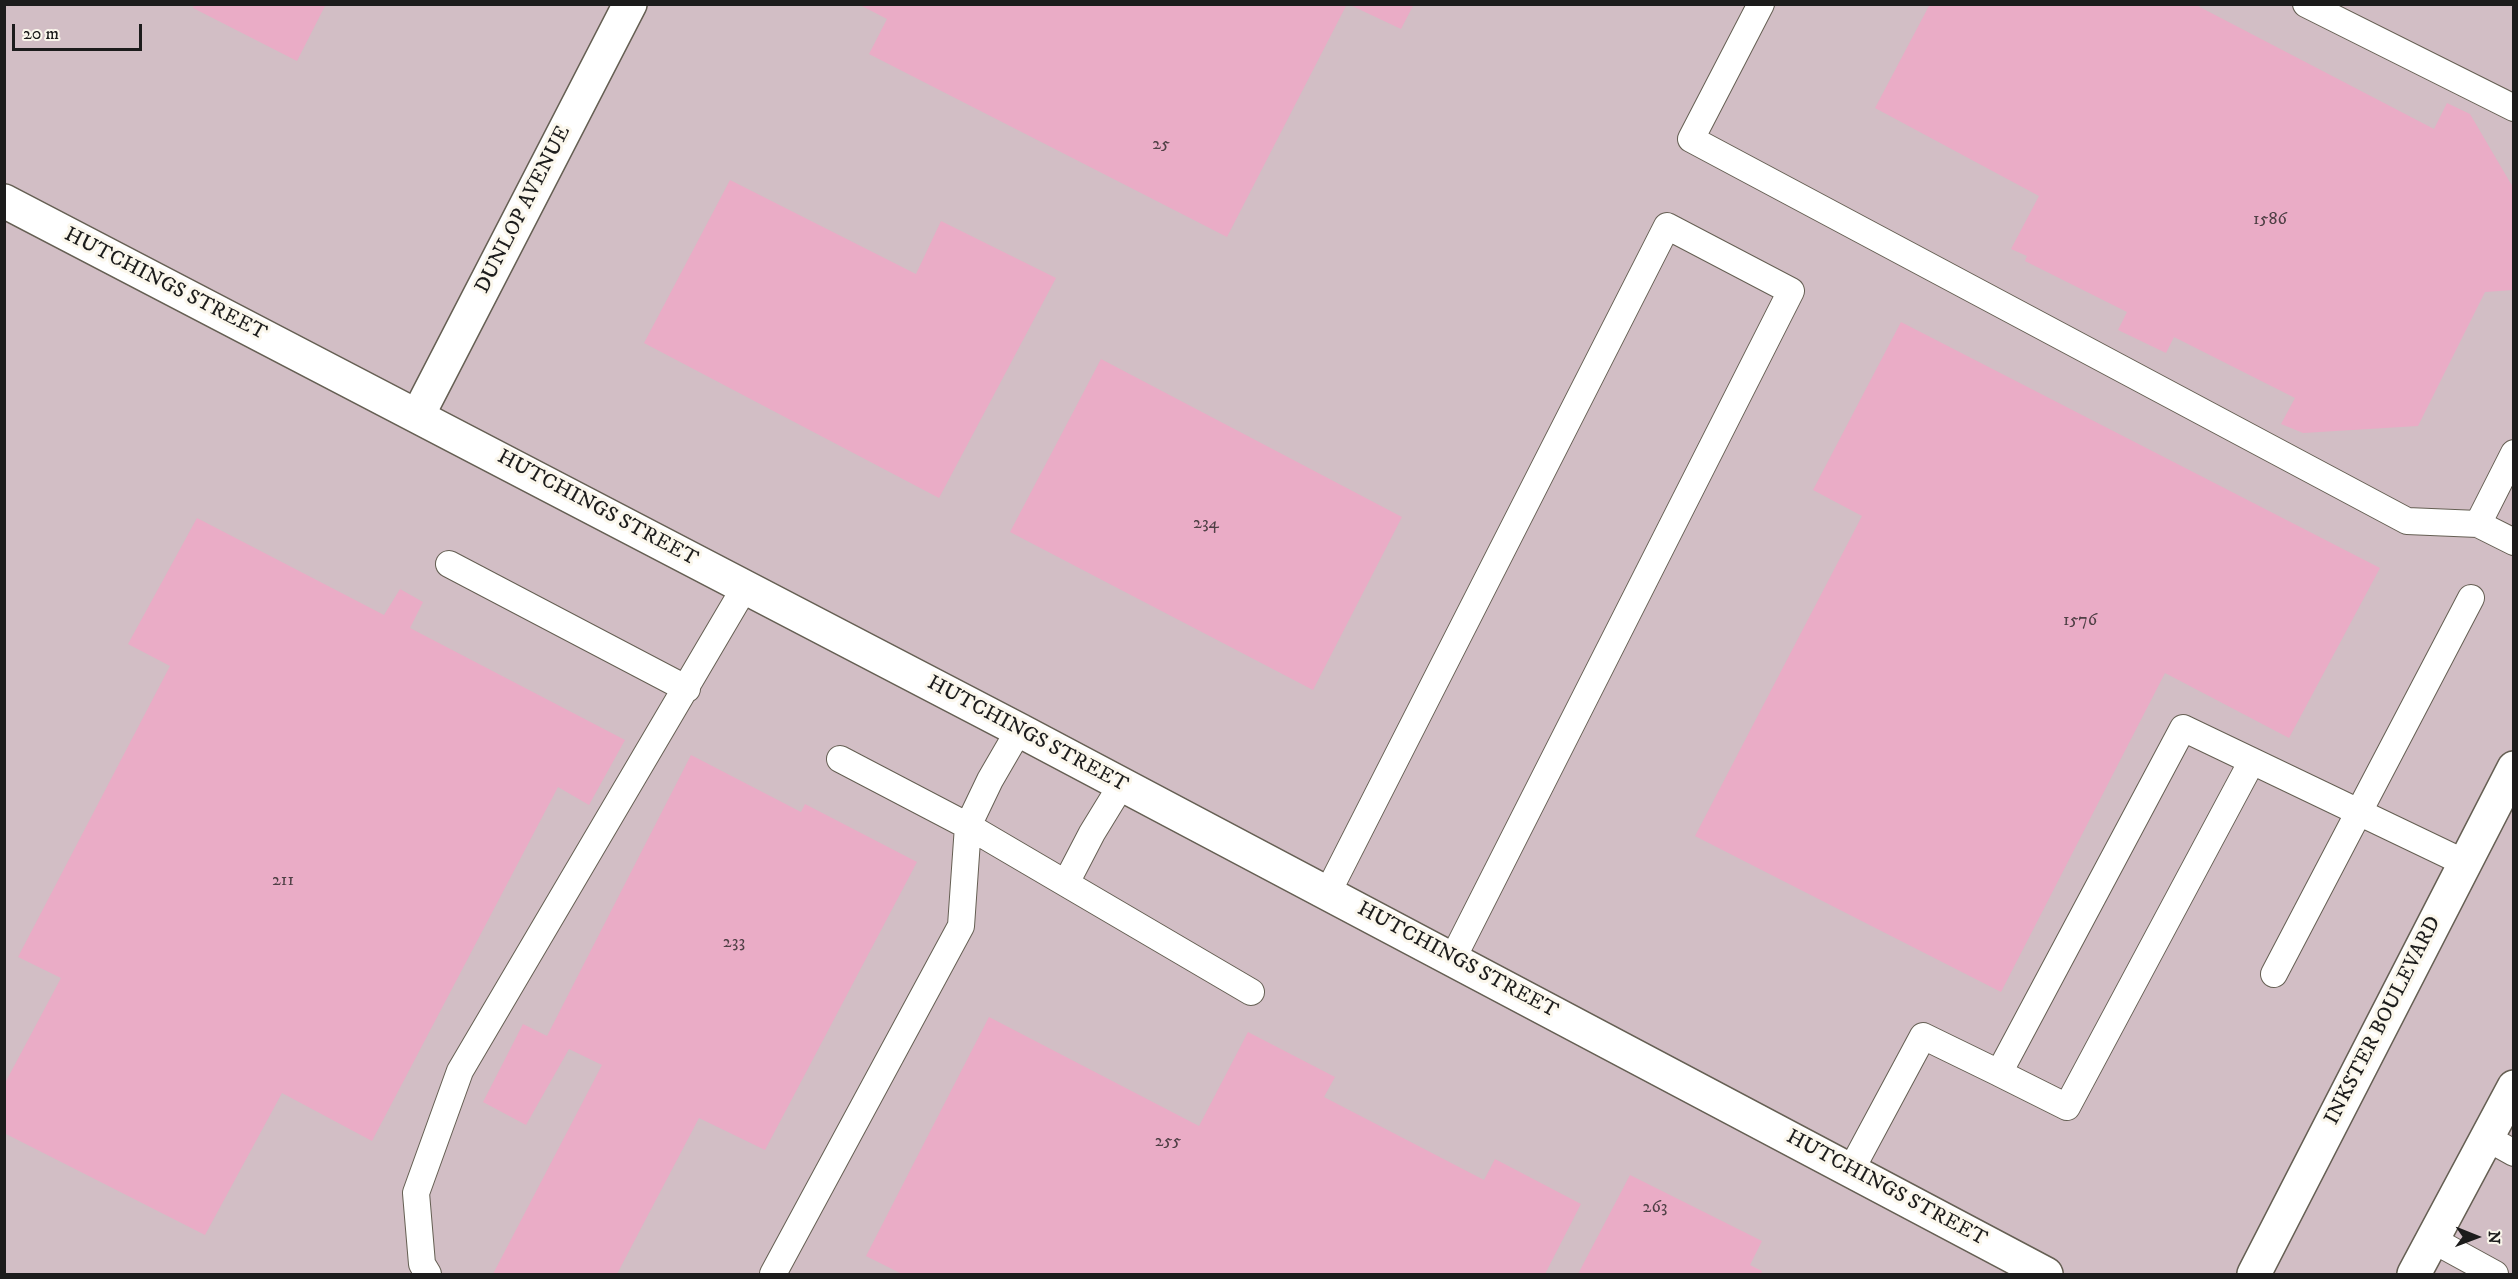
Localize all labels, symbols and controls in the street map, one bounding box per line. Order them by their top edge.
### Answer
scale bar [15,12,146,50]
text: 20 m [23,23,59,45]
street label: DUNLOP AVENUE [471,122,577,298]
house number: 25 [1152,134,1170,156]
house number: 1586 [2253,209,2287,231]
street label: HUTCHINGS STREET [60,223,270,347]
street label: HUTCHINGS STREET [492,445,702,573]
house number: 234 [1193,513,1219,535]
house number: 1576 [2063,610,2097,632]
street label: HUTCHINGS STREET [922,671,1132,799]
house number: 211 [272,870,294,892]
street label: HUTCHINGS STREET [1352,897,1562,1025]
street label: INKSTER BOULEVARD [2320,913,2448,1129]
house number: 233 [723,932,745,954]
street label: HUTCHINGS STREET [1781,1125,1991,1253]
house number: 255 [1155,1131,1181,1153]
house number: 263 [1643,1197,1667,1219]
north arrow [2446,1207,2506,1267]
text: N [2484,1231,2504,1244]

